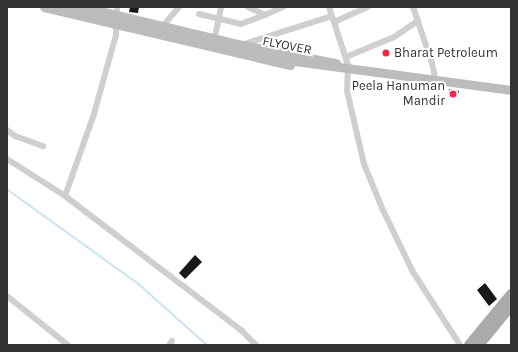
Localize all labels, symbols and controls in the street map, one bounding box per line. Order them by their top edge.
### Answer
street label: FLYOVER [261,34,313,58]
place label: Bharat Petroleum [394,45,498,61]
marker: Bharat Petroleum [381,48,391,58]
place label: Peela Hanuman Mandir [352,79,445,110]
marker: Peela Hanuman Mandir [448,89,458,99]

